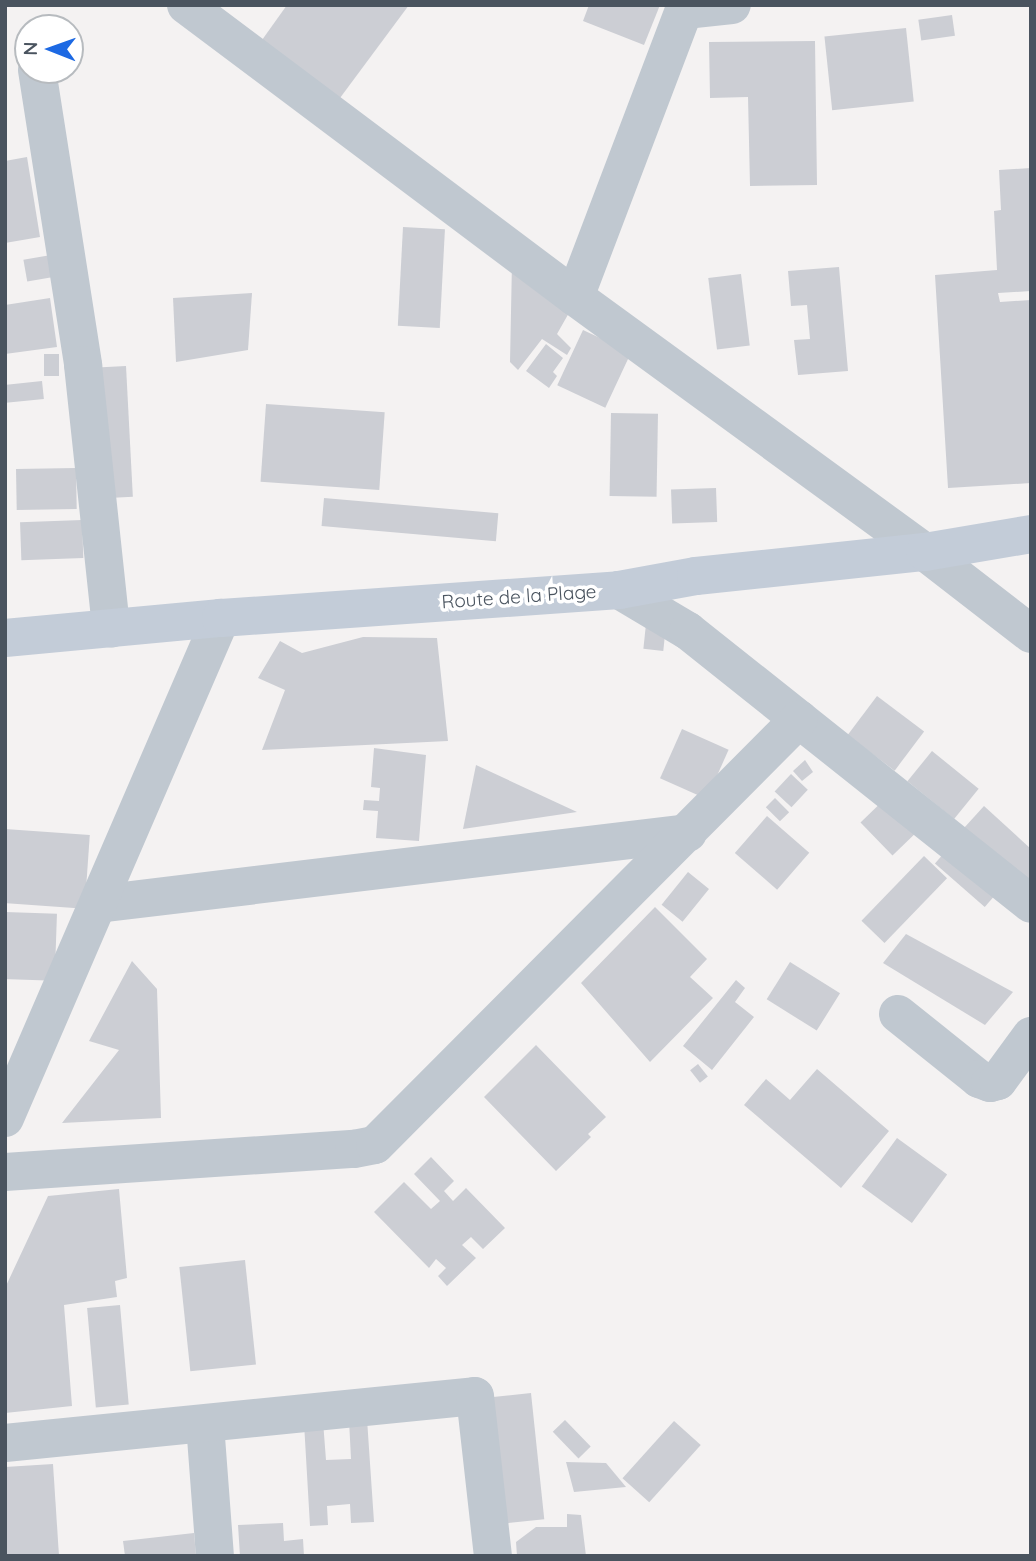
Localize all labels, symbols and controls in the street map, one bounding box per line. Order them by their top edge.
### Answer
north arrow [14,14,84,84]
text: N [18,41,42,56]
street label: Route de la Plage [441,580,597,614]

